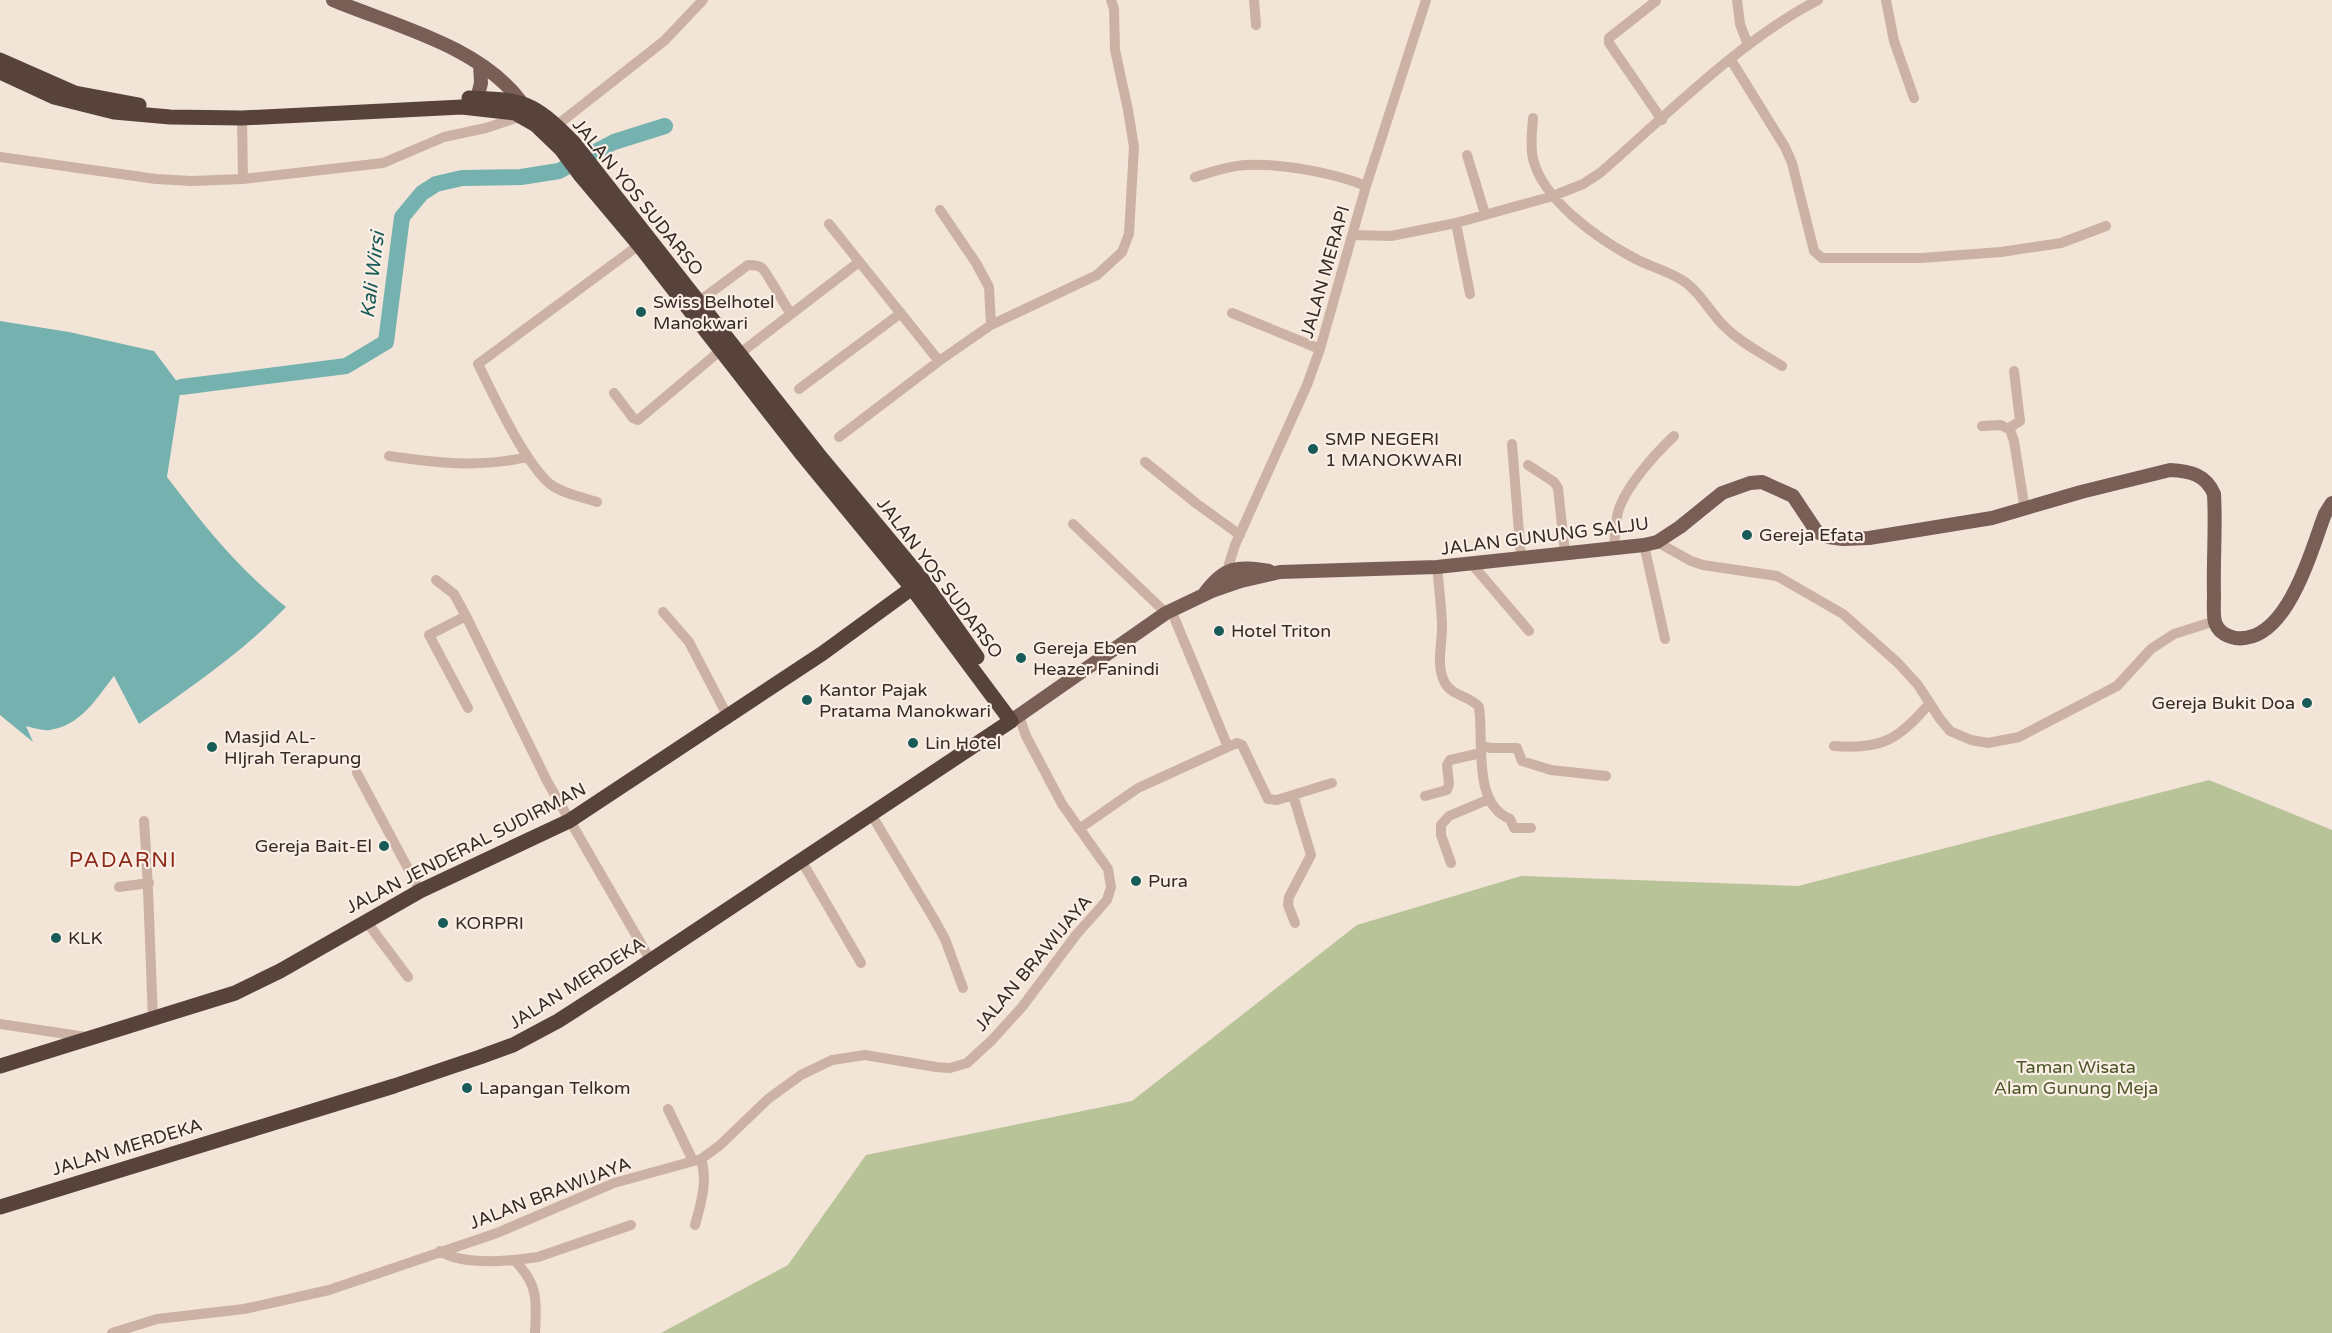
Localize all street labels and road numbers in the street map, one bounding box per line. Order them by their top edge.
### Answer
street label: JALAN YOS SUDARSO [568,114,708,280]
street label: JALAN MERAPI [1296,203,1354,341]
street label: JALAN YOS SUDARSO [872,493,1008,663]
street label: JALAN GUNUNG SALJU [1440,512,1650,560]
street label: JALAN JENDERAL SUDIRMAN [342,778,590,918]
street label: JALAN BRAWIJAYA [970,890,1096,1036]
street label: JALAN MERDEKA [505,932,649,1034]
street label: JALAN MERDEKA [49,1114,205,1180]
street label: JALAN BRAWIJAYA [466,1152,634,1234]

